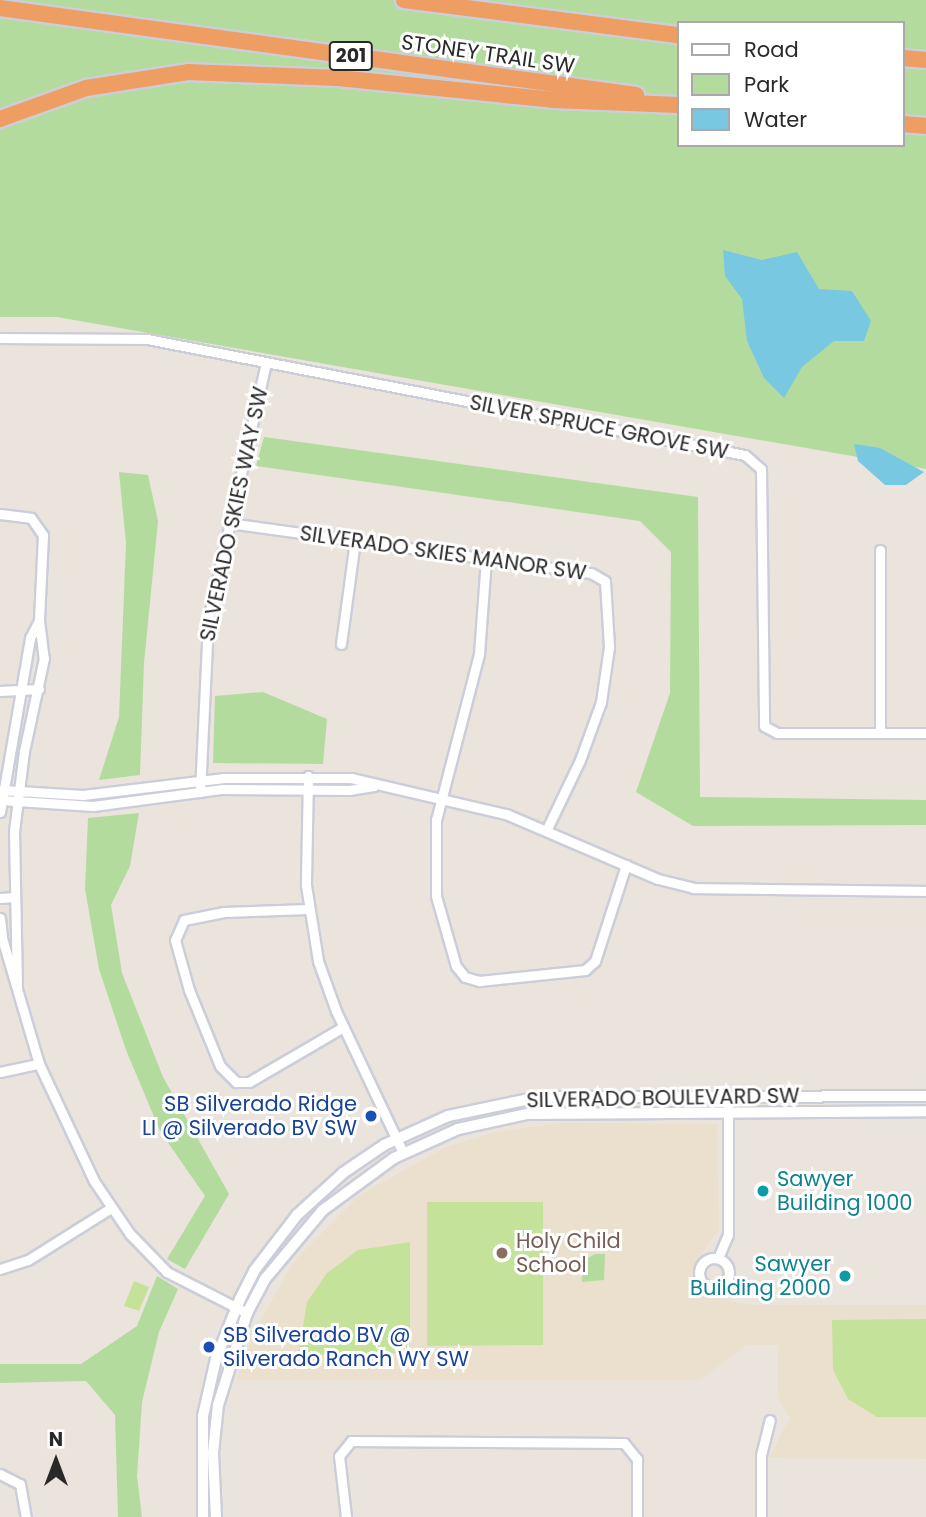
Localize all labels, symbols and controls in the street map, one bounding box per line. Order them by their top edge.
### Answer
legend [678,21,905,147]
street label: STONEY TRAIL SW [400,29,576,79]
text: Road [744,35,799,64]
road number: 201 [328,40,374,72]
text: Park [744,70,789,99]
text: Water [744,105,807,134]
street label: SILVERADO SKIES WAY SW [195,384,273,644]
street label: SILVER SPRUCE GROVE SW [468,390,730,464]
street label: SILVERADO SKIES MANOR SW [298,520,588,586]
street label: SILVERADO BOULEVARD SW [526,1083,800,1113]
place label: SB Silverado Ridge LI @ Silverado BV SW [142,1091,357,1141]
marker: SB Silverado Ridge LI @ Silverado BV SW [363,1108,379,1124]
place label: Sawyer Building 1000 [777,1166,913,1216]
marker: Sawyer Building 1000 [755,1183,771,1199]
place label: Holy Child School [516,1228,621,1278]
marker: Holy Child School [494,1245,510,1261]
place label: Sawyer Building 2000 [690,1251,831,1301]
marker: Sawyer Building 2000 [837,1268,853,1284]
place label: SB Silverado BV @ Silverado Ranch WY SW [223,1322,469,1372]
marker: SB Silverado BV @ Silverado Ranch WY SW [201,1339,217,1355]
north arrow [21,1426,91,1496]
text: N [49,1426,63,1453]

